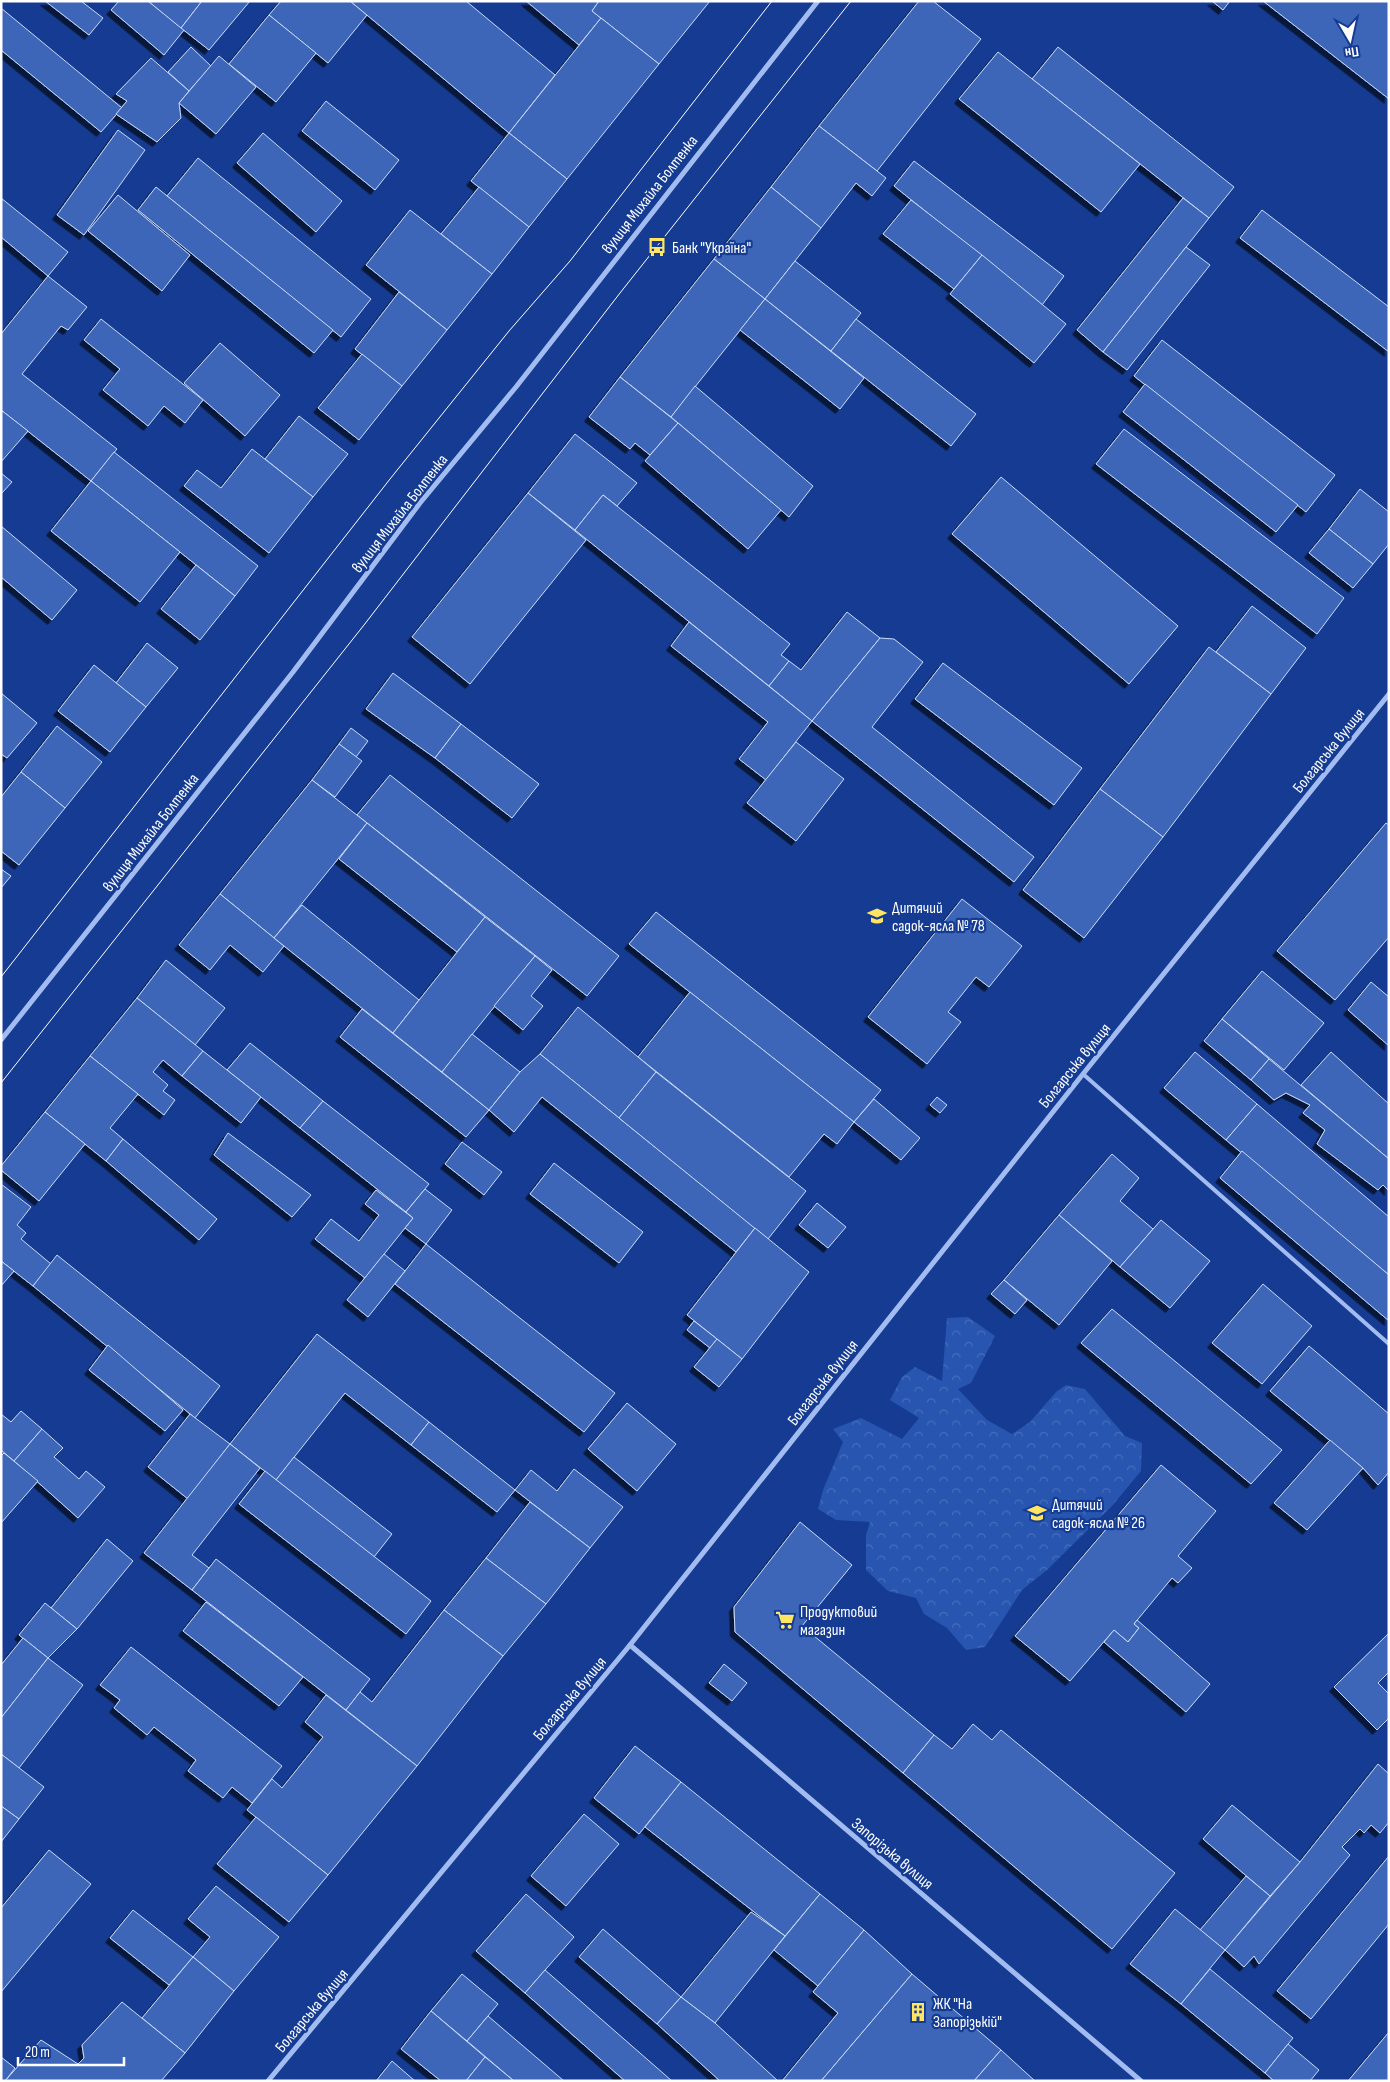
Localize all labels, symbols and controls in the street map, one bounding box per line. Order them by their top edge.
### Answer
north arrow [1325,15,1375,65]
text: Пн [1344,43,1360,62]
street label: вулиця Михайла Болтенка [598,132,702,258]
bus stop icon: Банк "Україна" [646,236,668,258]
place label: Банк "Україна" [672,239,751,258]
street label: вулиця Михайла Болтенка [348,451,452,577]
street label: Болгарська вулиця [1289,705,1369,797]
street label: вулиця Михайла Болтенка [99,770,203,896]
place label: Дитячий садок-ясла № 78 [892,899,985,936]
school or university icon: Дитячий садок-ясла № 78 [866,905,888,927]
street label: Болгарська вулиця [1035,1020,1115,1112]
street label: Болгарська вулиця [784,1336,863,1430]
place label: Дитячий садок-ясла № 26 [1052,1496,1145,1533]
school or university icon: Дитячий садок-ясла № 26 [1026,1502,1048,1524]
place label: Продуктовий магазин [800,1603,877,1640]
supermarket icon: Продуктовий магазин [774,1609,796,1631]
street label: Болгарська вулиця [530,1653,611,1745]
street label: Запорізька вулиця [847,1814,937,1894]
street label: Болгарська вулиця [272,1965,353,2057]
place label: ЖК "На Запорізькій" [933,1995,1002,2032]
building icon: ЖК "На Запорізькій" [907,2001,929,2023]
scale bar [18,2034,124,2066]
text: 20 m [25,2043,50,2062]

